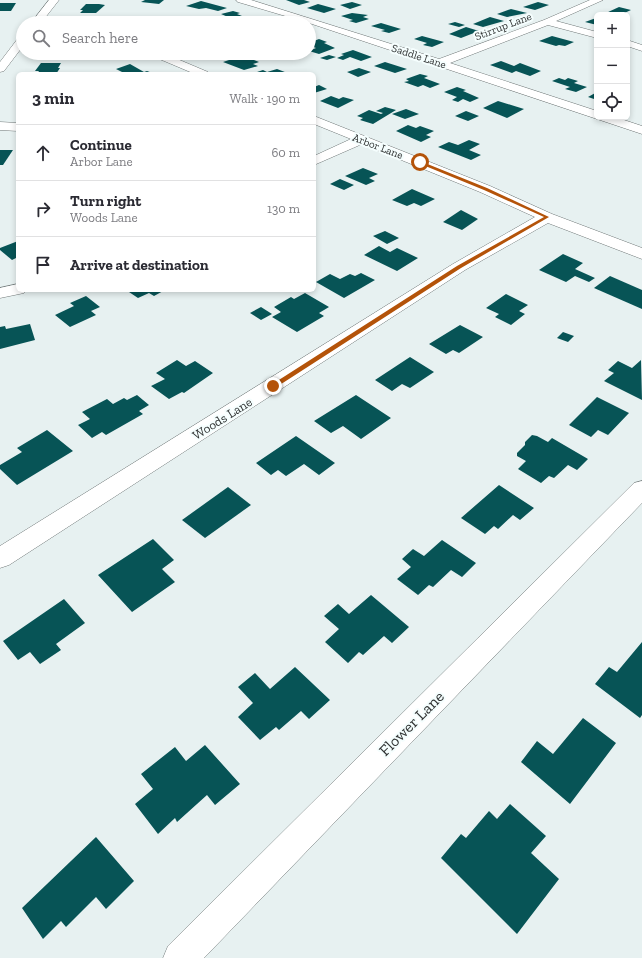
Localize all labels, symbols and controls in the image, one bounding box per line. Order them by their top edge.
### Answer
street label: Stirrup Lane [473,10,533,43]
map controls [594,12,630,120]
button: + [594,12,630,48]
search box [16,16,316,60]
icon: search [30,27,52,49]
text: Search here [62,29,138,47]
street label: Saddle Lane [390,42,448,71]
button: − [594,48,630,84]
button: locate [594,84,630,120]
text: 3 min [32,88,74,108]
text: Walk · 190 m [230,91,300,106]
street label: Arbor Lane [351,131,405,162]
text: Continue [70,136,132,154]
icon: ahead [32,142,54,164]
text: 60 m [271,145,300,160]
route start [411,153,429,171]
text: Arbor Lane [70,154,133,169]
text: Turn right [70,192,141,210]
icon: right [32,198,54,220]
text: 130 m [267,201,300,216]
text: Woods Lane [70,210,138,225]
icon: arrive [32,254,54,276]
text: Arrive at destination [70,256,209,274]
route end [264,377,282,395]
street label: Woods Lane [190,394,255,443]
street label: Flower Lane [375,687,448,760]

